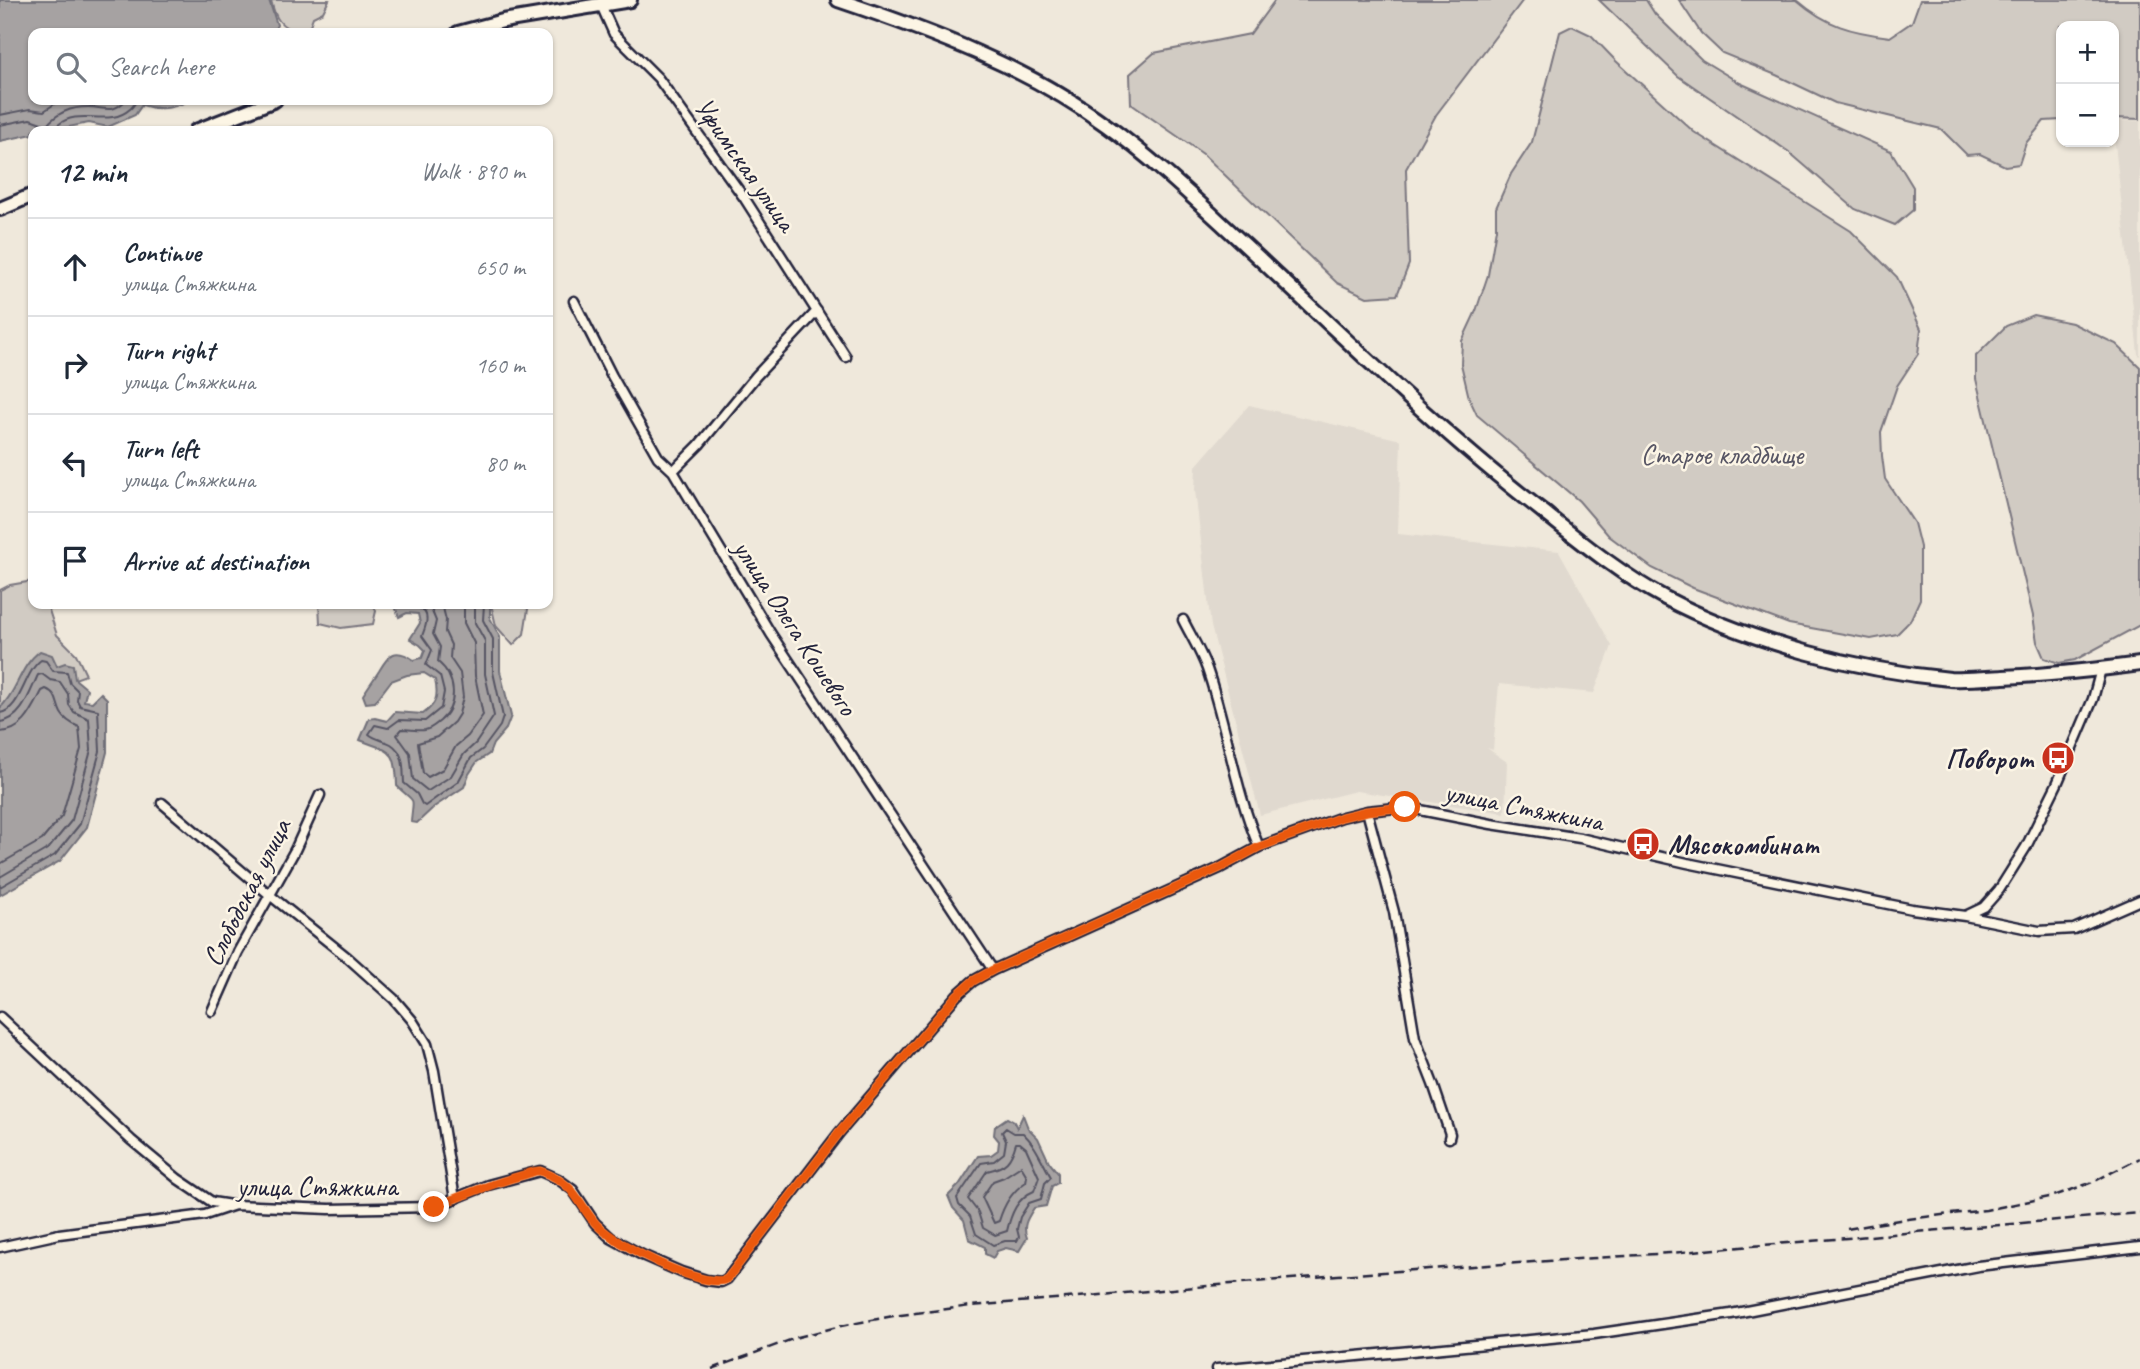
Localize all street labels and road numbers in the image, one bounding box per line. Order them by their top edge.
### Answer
street label: Уфимская улица [687,91,806,240]
street label: улица Олега Кошевого [725,531,867,724]
street label: улица Стяжкина [1440,774,1609,839]
street label: Слободская улица [194,811,299,972]
street label: улица Стяжкина [235,1169,400,1204]

